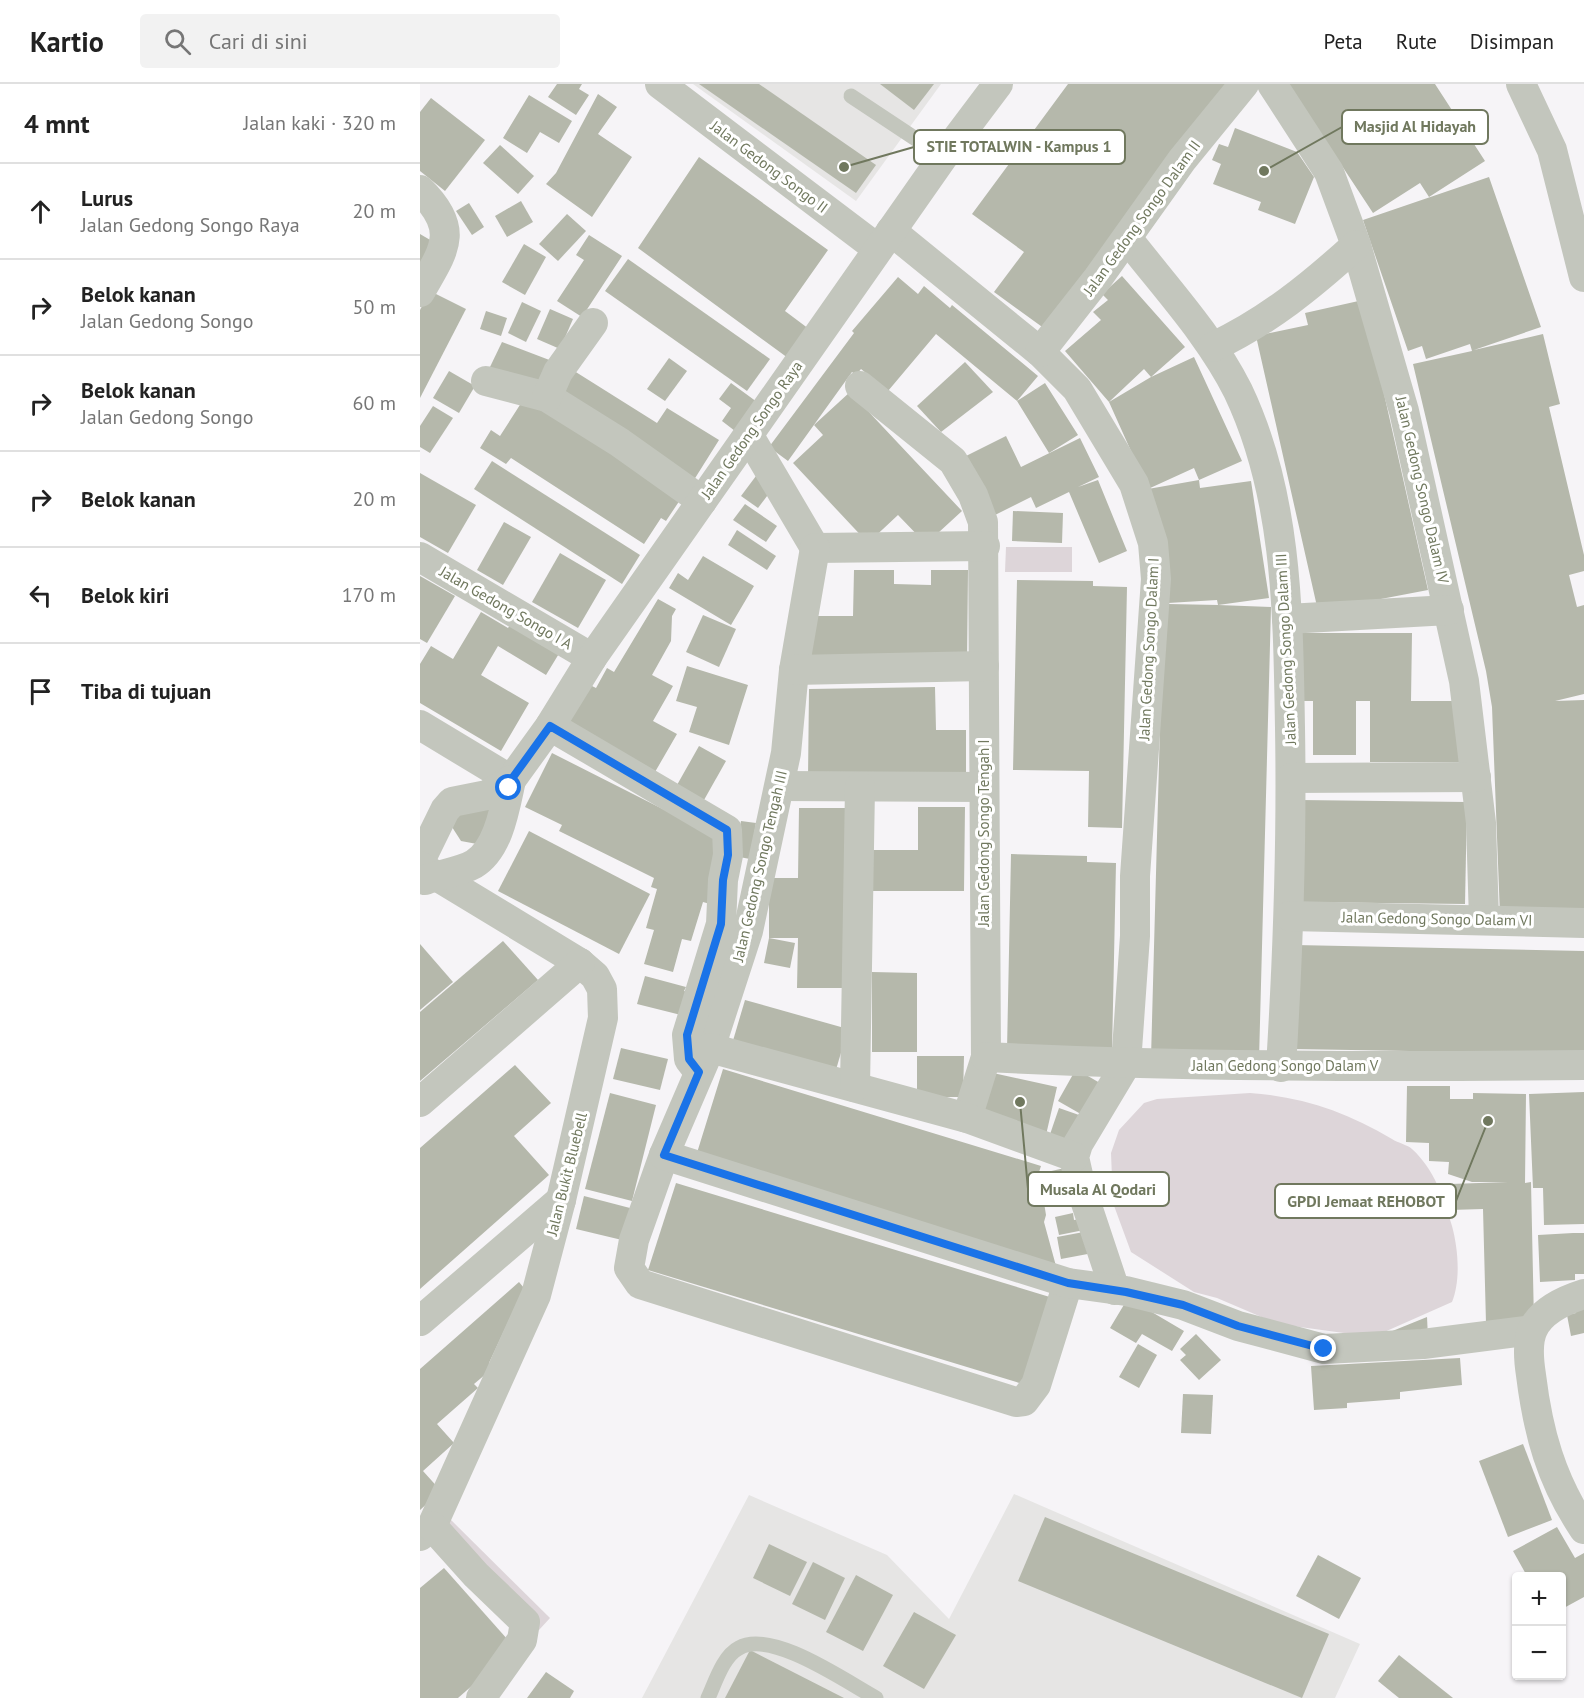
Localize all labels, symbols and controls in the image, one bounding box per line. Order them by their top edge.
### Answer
search box [140,14,560,68]
text: Kartio [30,23,104,60]
icon: search [161,25,194,58]
text: Cari di sini [209,27,308,55]
text: Peta [1323,28,1363,55]
text: Rute [1396,28,1437,55]
text: Disimpan [1470,28,1554,55]
text: 4 mnt [24,107,90,140]
text: Jalan kaki · 320 m [243,110,396,136]
callout: Masjid Al Hidayah [1342,110,1488,144]
street label: Jalan Gedong Songo II [706,116,832,217]
text: Masjid Al Hidayah [1354,116,1476,136]
callout: STIE TOTALWIN - Kampus 1 [914,130,1125,164]
text: STIE TOTALWIN - Kampus 1 [926,136,1112,156]
street label: Jalan Gedong Songo Dalam II [1078,136,1204,300]
text: Lurus [81,184,133,212]
icon: ahead [24,195,57,228]
text: 20 m [353,198,396,224]
text: Jalan Gedong Songo Raya [81,212,300,238]
text: Belok kanan [81,280,196,308]
icon: right [24,291,57,324]
text: 50 m [353,294,396,320]
text: Jalan Gedong Songo [81,308,253,334]
street label: Jalan Gedong Songo Raya [696,357,806,503]
text: Belok kanan [81,376,196,404]
icon: right [24,387,57,420]
text: 60 m [353,390,396,416]
street label: Jalan Gedong Songo Dalam IV [1391,393,1453,586]
text: Jalan Gedong Songo [81,404,253,430]
icon: right [24,483,57,516]
text: Belok kanan [81,485,196,513]
text: 20 m [353,486,396,512]
street label: Jalan Gedong Songo Dalam III [1271,553,1300,746]
street label: Jalan Gedong Songo Dalam I [1134,557,1163,742]
street label: Jalan Gedong Songo I A [436,561,576,653]
icon: left [24,579,57,612]
text: Belok kiri [81,581,170,609]
text: 170 m [342,582,396,608]
icon: arrive [24,675,57,708]
text: Tiba di tujuan [81,677,211,705]
street label: Jalan Gedong Songo Tengah I [974,739,993,928]
street label: Jalan Gedong Songo Tengah III [728,768,791,964]
route start [495,774,521,800]
street label: Jalan Gedong Songo Dalam VI [1340,907,1533,930]
street label: Jalan Gedong Songo Dalam V [1191,1056,1379,1075]
street label: Jalan Bukit Bluebell [542,1110,591,1238]
callout: Musala Al Qodari [1028,1172,1169,1206]
text: Musala Al Qodari [1040,1179,1156,1199]
callout: GPDI Jemaat REHOBOT [1275,1184,1456,1218]
text: GPDI Jemaat REHOBOT [1287,1191,1445,1211]
route end [1310,1335,1336,1361]
map controls [1512,1572,1566,1680]
button: + [1512,1572,1566,1626]
button: − [1512,1626,1566,1680]

